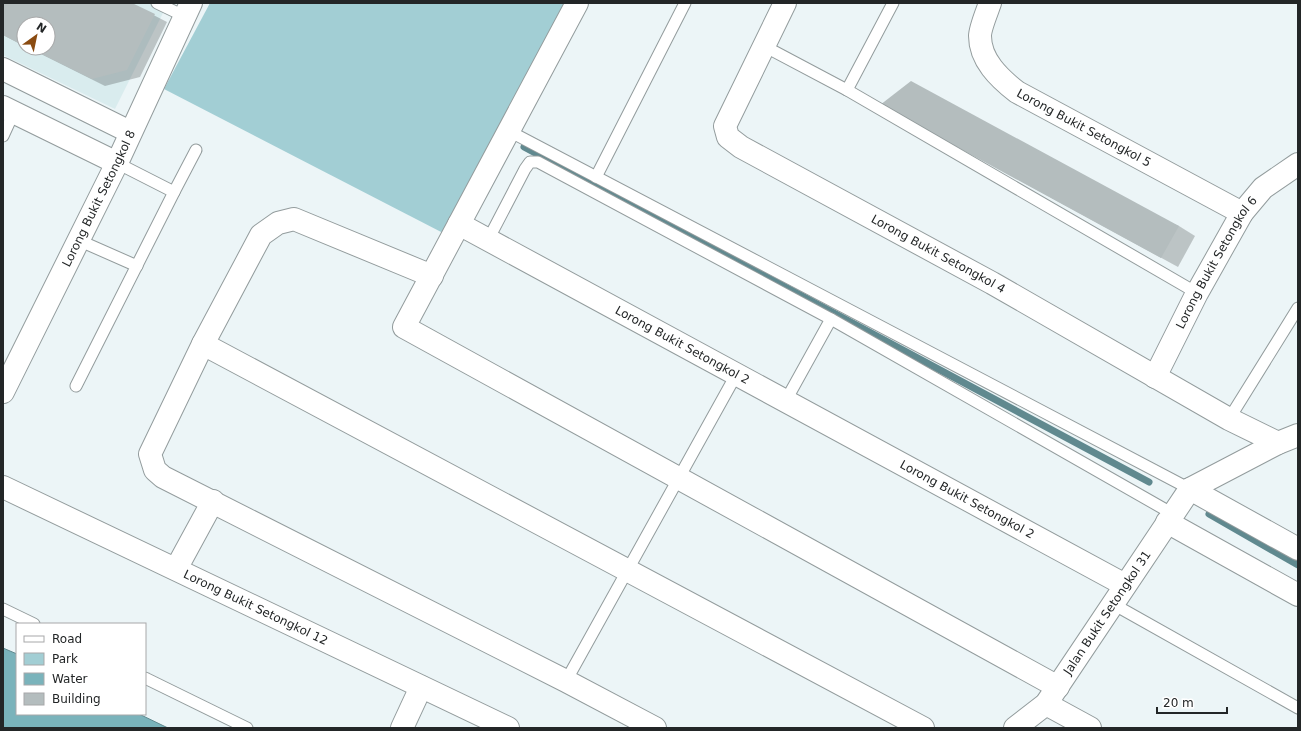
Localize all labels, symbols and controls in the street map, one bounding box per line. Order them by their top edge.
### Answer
north arrow [16,16,56,56]
text: N [34,20,49,36]
street label: Lorong Bukit Setongkol 5 [1014,86,1153,170]
street label: Lorong Bukit Setongkol 8 [59,128,138,269]
street label: Lorong Bukit Setongkol 6 [1173,193,1260,331]
street label: Lorong Bukit Setongkol 4 [869,212,1008,296]
street label: Lorong Bukit Setongkol 2 [613,303,752,387]
street label: Lorong Bukit Setongkol 2 [898,457,1037,541]
street label: Jalan Bukit Setongkol 31 [1060,548,1154,678]
street label: Lorong Bukit Setongkol 12 [181,567,330,648]
legend [16,623,146,715]
text: Road [52,632,82,646]
text: Park [52,652,78,666]
text: Water [52,672,88,686]
scale bar [1157,689,1227,715]
text: Building [52,692,101,706]
text: 20 m [1163,696,1194,710]

